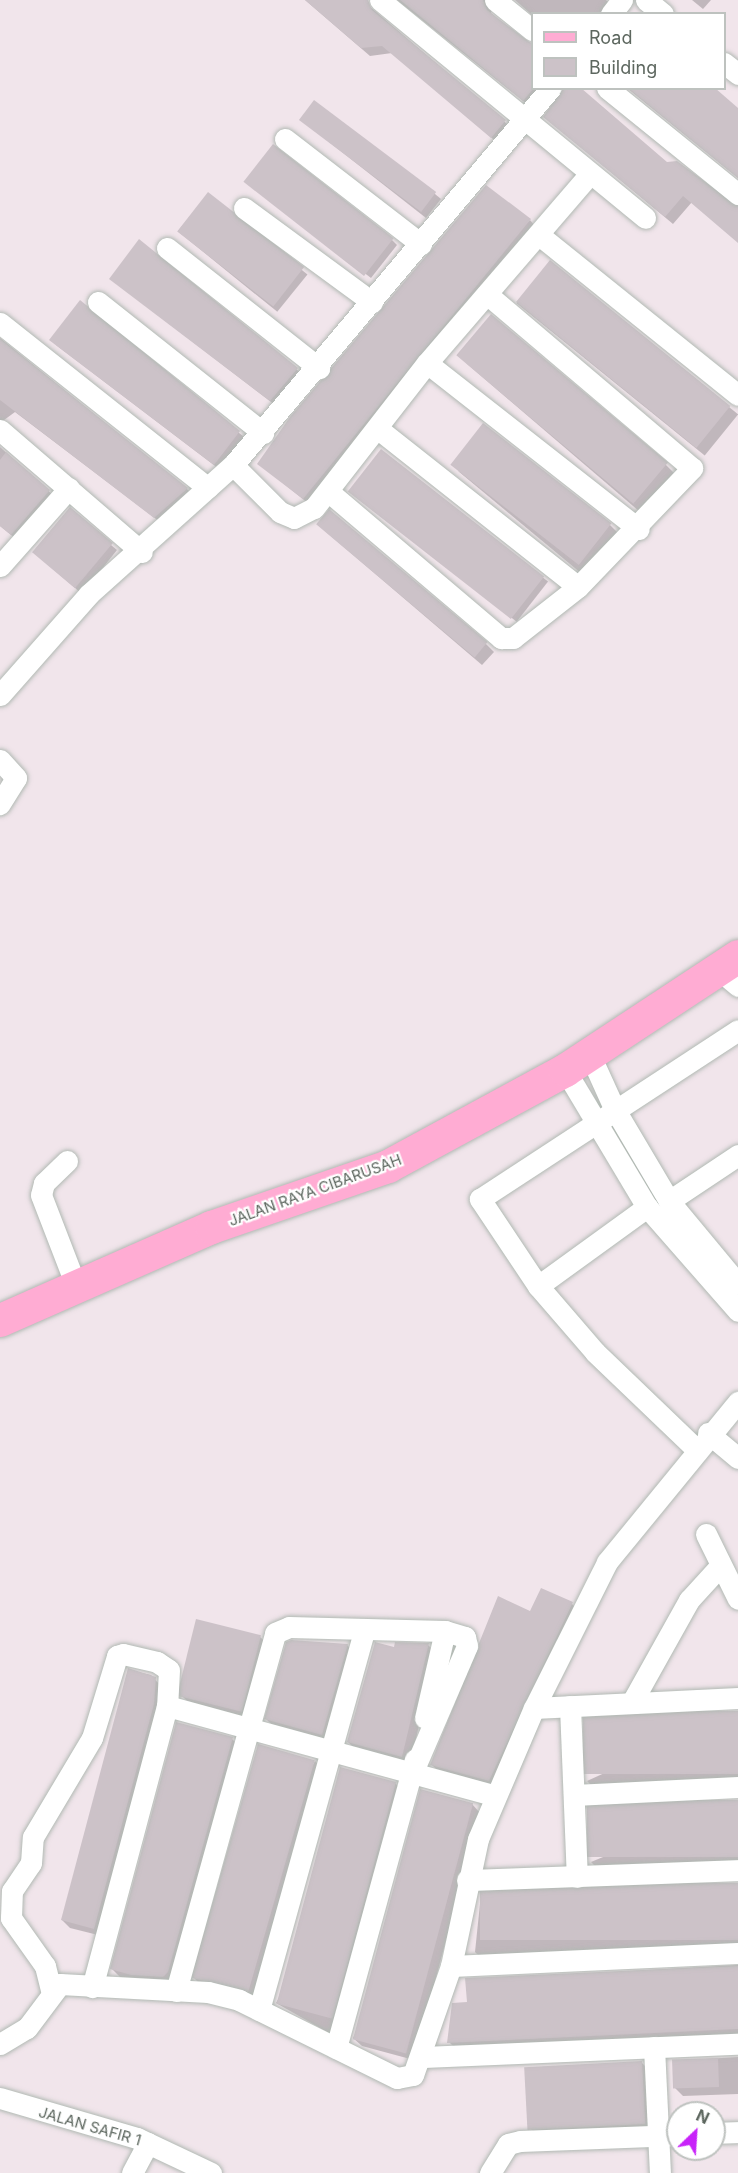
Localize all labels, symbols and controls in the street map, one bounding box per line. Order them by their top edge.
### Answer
legend [531,12,726,90]
text: Road [589,27,632,48]
text: Building [589,57,657,78]
street label: JALAN RAYA CIBARUSAH [226,1150,404,1230]
north arrow [666,2101,726,2161]
street label: JALAN SAFIR 1 [37,2103,143,2149]
text: N [693,2105,713,2128]

